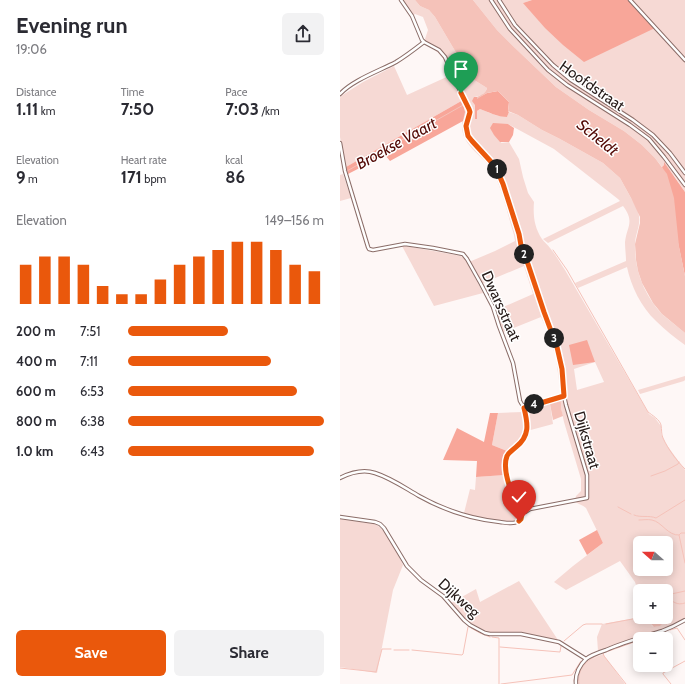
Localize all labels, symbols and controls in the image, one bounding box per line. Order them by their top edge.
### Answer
text: Evening run [16,12,128,39]
button: share [282,13,324,55]
text: 19:06 [16,41,47,57]
pin [444,52,478,93]
street label: Hoofdstraat [556,57,628,115]
icon: arrive [450,58,472,80]
text: Distance [16,85,57,99]
text: Time [121,85,144,99]
text: Pace [225,85,247,99]
text: 1.11 [16,99,38,119]
text: 7:50 [121,99,154,119]
text: 7:03 [225,99,259,119]
text: km [38,104,55,118]
text: /km [259,104,280,118]
water label: Broekse Vaart [353,113,441,173]
water label: Scheldt [573,115,623,160]
text: Elevation [16,153,59,167]
text: Heart rate [121,153,167,167]
text: kcal [225,153,243,167]
pin: 1 [487,159,507,179]
text: 1 [495,162,499,176]
text: 9 [16,167,26,187]
text: 171 [121,167,142,187]
text: 86 [225,167,245,187]
text: m [26,172,38,186]
text: bpm [142,172,166,186]
text: Elevation [16,212,67,228]
text: 149–156 m [265,212,324,228]
pin: 2 [514,244,534,264]
text: 2 [521,247,527,261]
street label: Dwarsstraat [478,268,524,344]
text: 200 m [16,323,55,339]
text: 7:51 [80,323,101,339]
pin: 3 [544,328,564,348]
text: 3 [551,331,557,345]
text: 400 m [16,353,57,369]
text: 7:11 [80,353,98,369]
text: 600 m [16,383,56,399]
text: 6:53 [80,383,104,399]
pin: 4 [524,394,544,414]
text: 4 [531,397,537,411]
street label: Dijkstraat [570,409,604,471]
text: 800 m [16,413,56,429]
text: 6:38 [80,413,105,429]
text: 1.0 km [16,443,53,459]
text: 6:43 [80,443,105,459]
pin [502,480,536,521]
icon: check [508,486,530,508]
north arrow [633,536,673,576]
map controls [633,536,673,672]
street label: Dijkweg [434,575,484,622]
button: + [633,584,673,624]
button: Save [16,630,166,676]
button: Share [174,630,324,676]
button: − [633,632,673,672]

